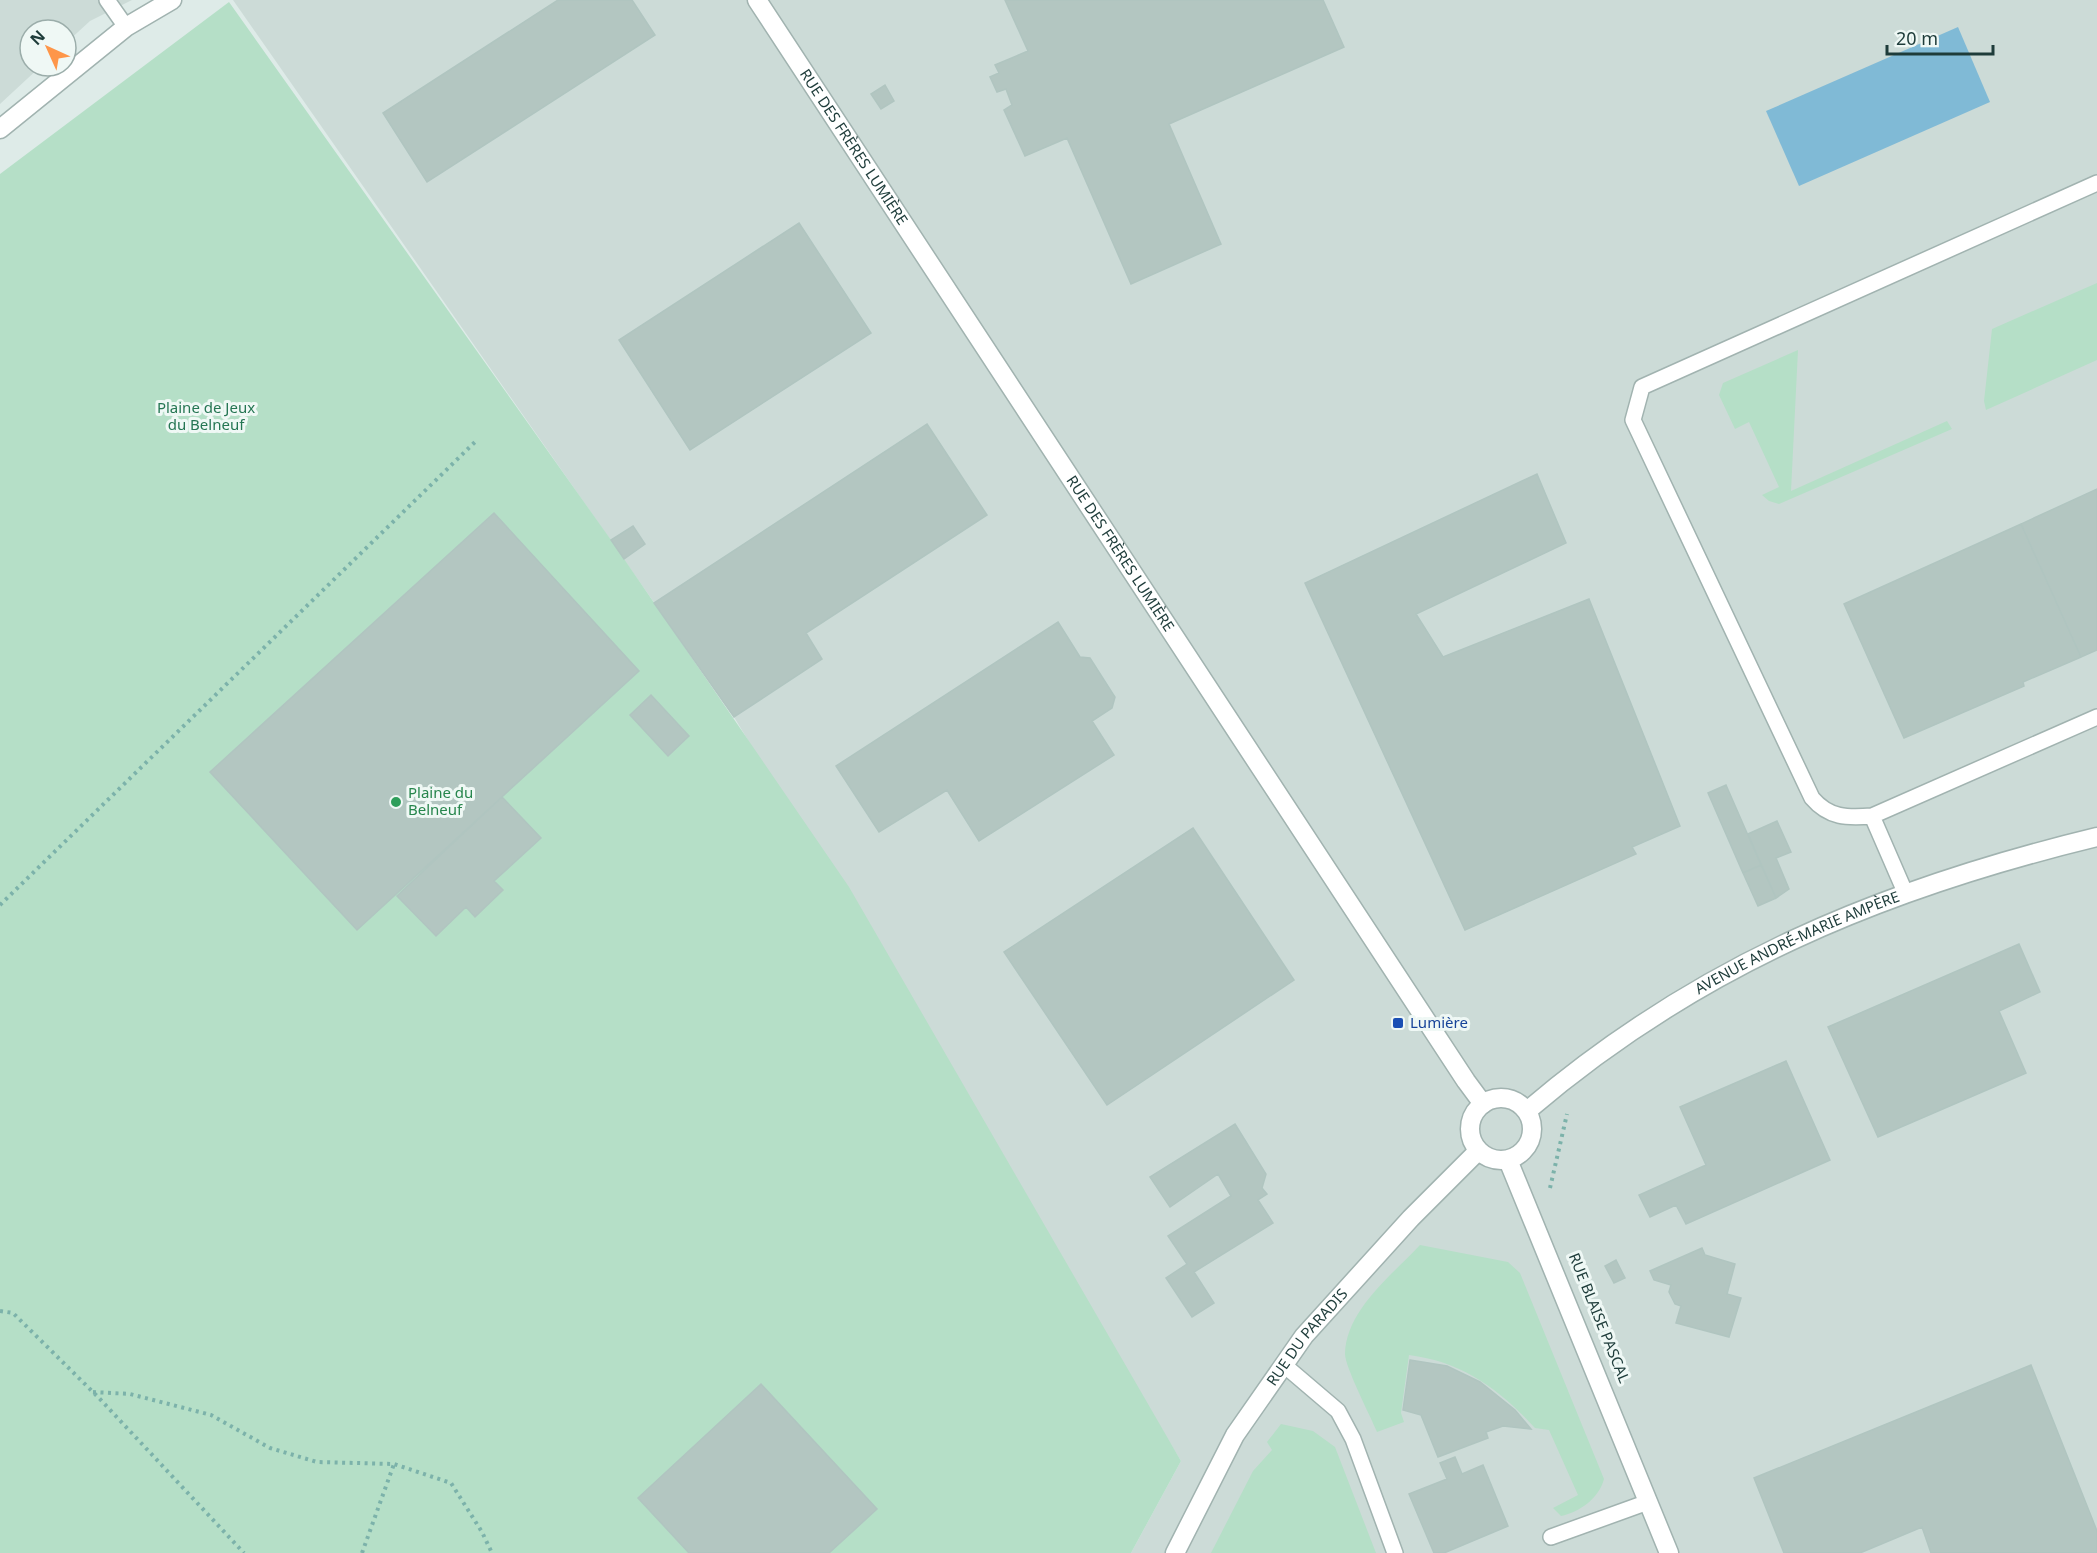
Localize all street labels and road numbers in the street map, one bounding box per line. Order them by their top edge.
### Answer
street label: RUE DES FRÈRES LUMIÈRE [796,65,913,229]
street label: RUE DES FRÈRES LUMIÈRE [1062,471,1179,635]
street label: AVENUE ANDRÉ-MARIE AMPÈRE [1691,886,1902,998]
street label: RUE BLAISE PASCAL [1565,1250,1635,1386]
street label: RUE DU PARADIS [1261,1284,1351,1389]

